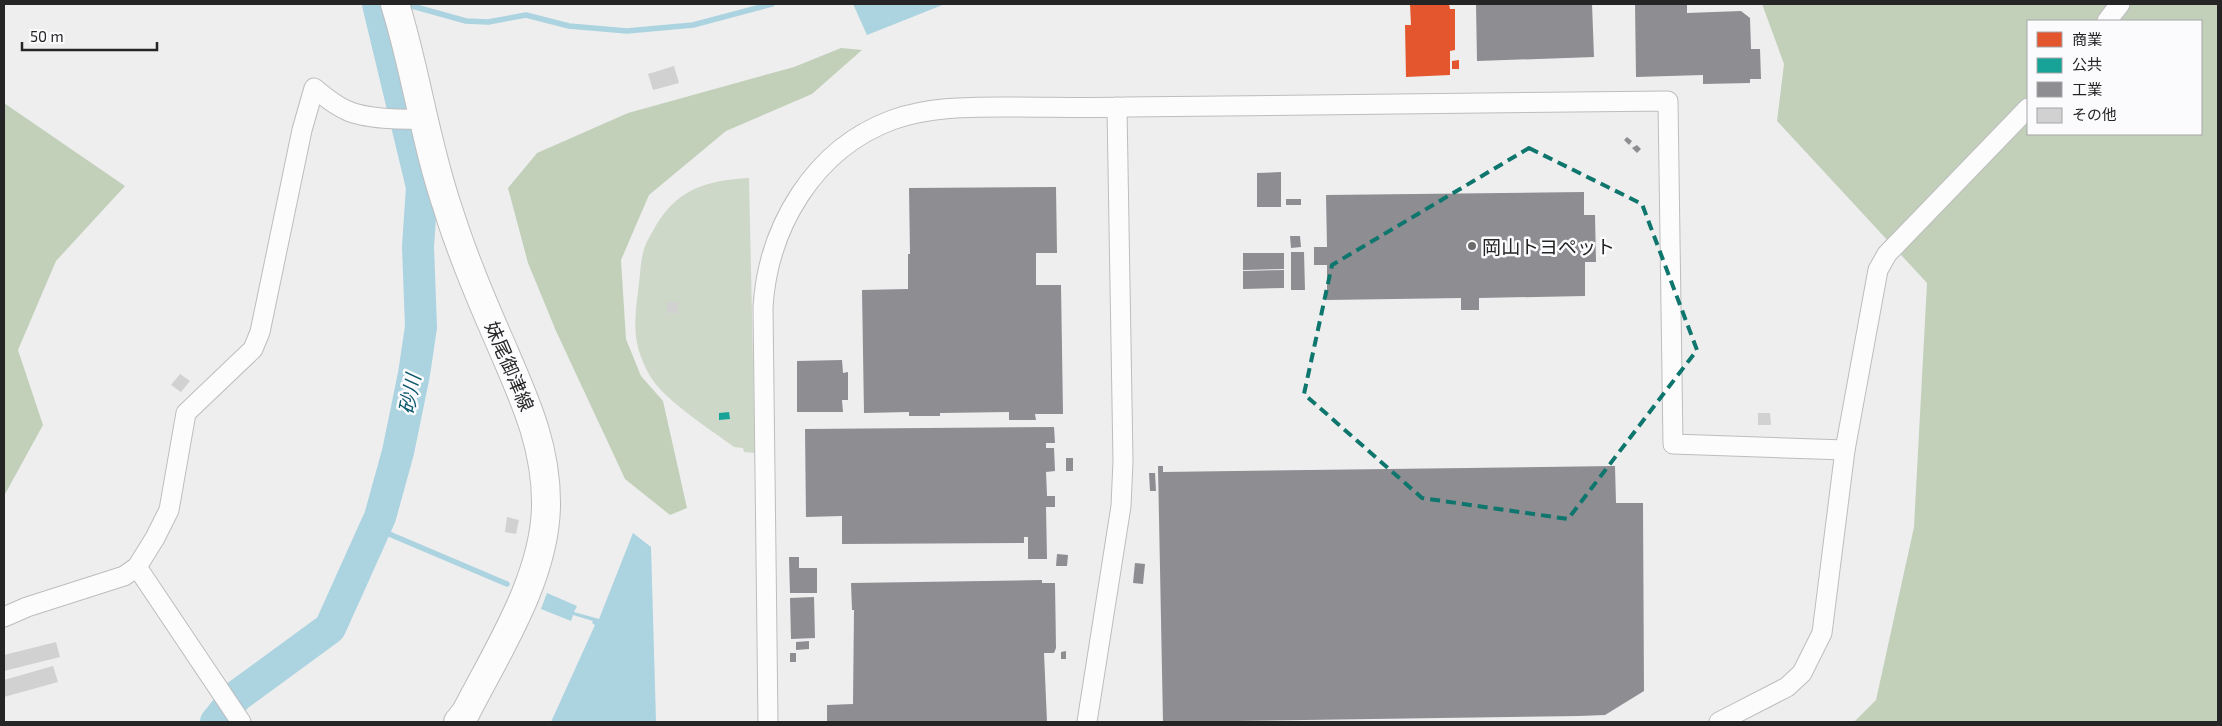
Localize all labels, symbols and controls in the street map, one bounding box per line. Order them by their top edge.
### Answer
scale bar [22,20,158,52]
legend [2027,20,2202,135]
text: 50 m [30,27,64,45]
text: 商業 [2072,30,2102,48]
text: 公共 [2072,55,2102,73]
text: 工業 [2072,80,2102,98]
text: その他 [2072,105,2117,123]
place label: 岡山トヨペット [1482,235,1615,258]
marker: 岡山トヨペット [1466,240,1478,252]
street label: 妹尾御津線 [481,318,539,414]
water label: 砂川 [393,370,425,416]

